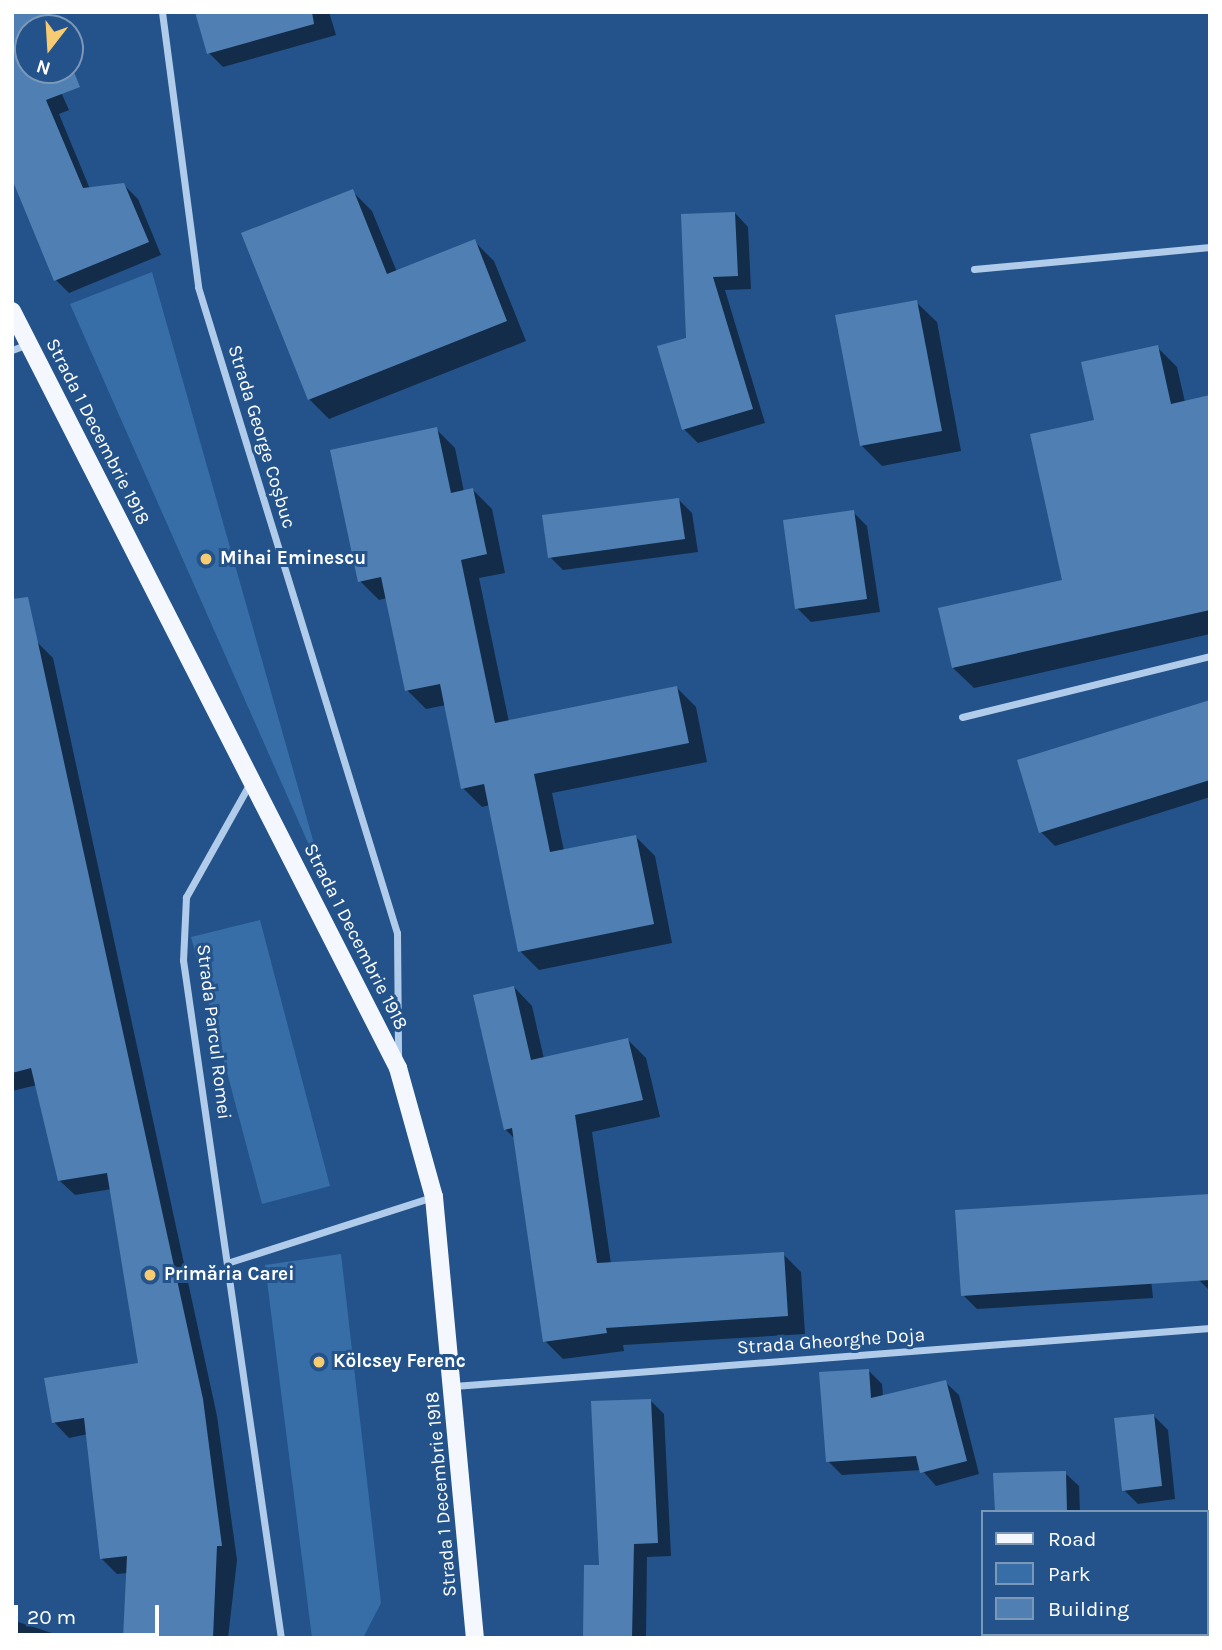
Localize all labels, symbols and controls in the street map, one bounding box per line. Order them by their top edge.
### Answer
north arrow [14,14,84,84]
text: N [34,55,53,80]
street label: Strada 1 Decembrie 1918 [40,335,154,529]
street label: Strada George Coșbuc [222,342,300,532]
place label: Mihai Eminescu [220,548,366,570]
marker: Mihai Eminescu [198,551,214,567]
street label: Strada 1 Decembrie 1918 [298,840,412,1034]
street label: Strada Parcul Romei [191,943,235,1121]
place label: Primăria Carei [164,1264,294,1286]
marker: Primăria Carei [142,1267,158,1283]
street label: Strada Gheorghe Doja [736,1324,926,1360]
place label: Kölcsey Ferenc [333,1351,466,1373]
marker: Kölcsey Ferenc [311,1354,327,1370]
street label: Strada 1 Decembrie 1918 [422,1390,462,1598]
legend [981,1510,1208,1636]
text: Road [1048,1527,1096,1551]
text: Park [1048,1562,1091,1586]
scale bar [18,1590,163,1634]
text: Building [1048,1597,1129,1621]
text: 20 m [27,1605,76,1629]

